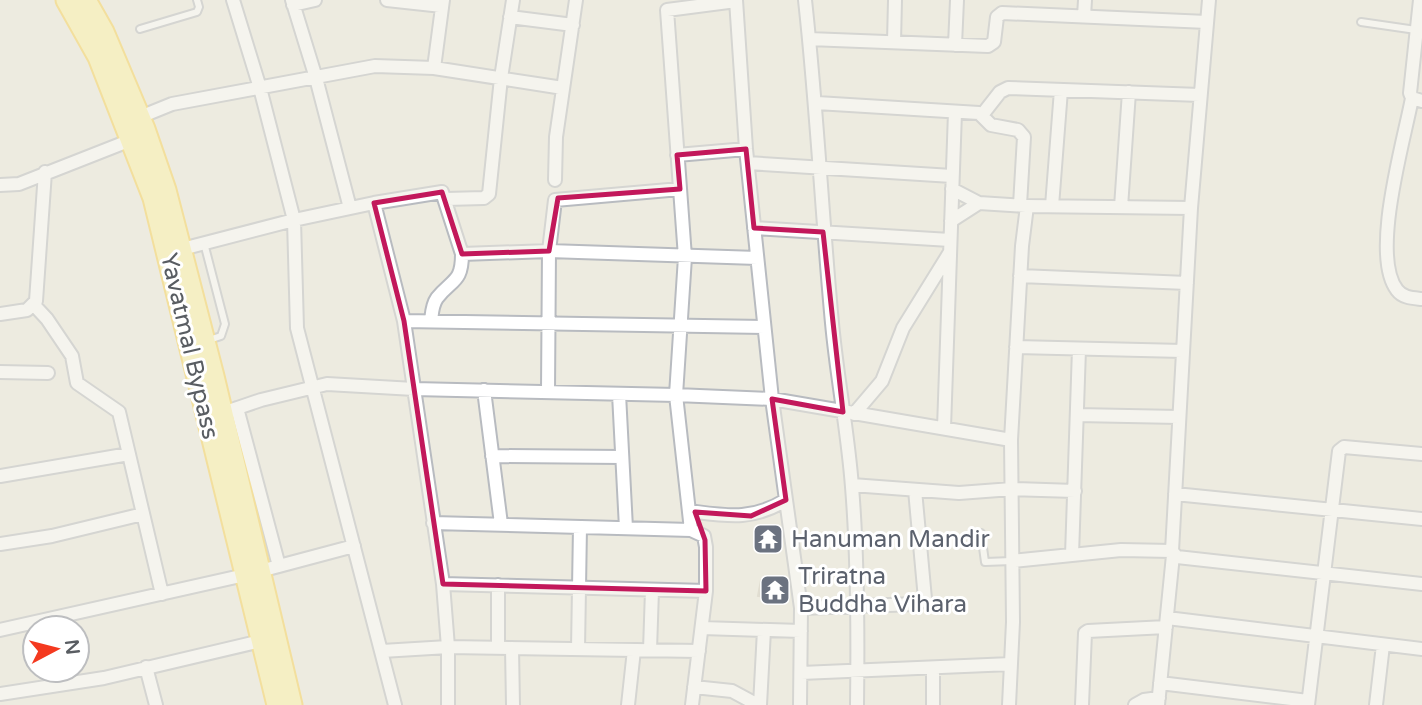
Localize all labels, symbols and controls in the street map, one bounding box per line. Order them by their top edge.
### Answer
street label: Yavatmal Bypass [154,250,225,442]
temple icon: Hanuman Mandir [751,522,785,556]
place label: Hanuman Mandir [791,525,991,554]
place label: Triratna Buddha Vihara [798,562,967,619]
temple icon: Triratna Buddha Vihara [758,573,792,607]
north arrow [21,614,91,684]
text: N [60,638,84,656]

